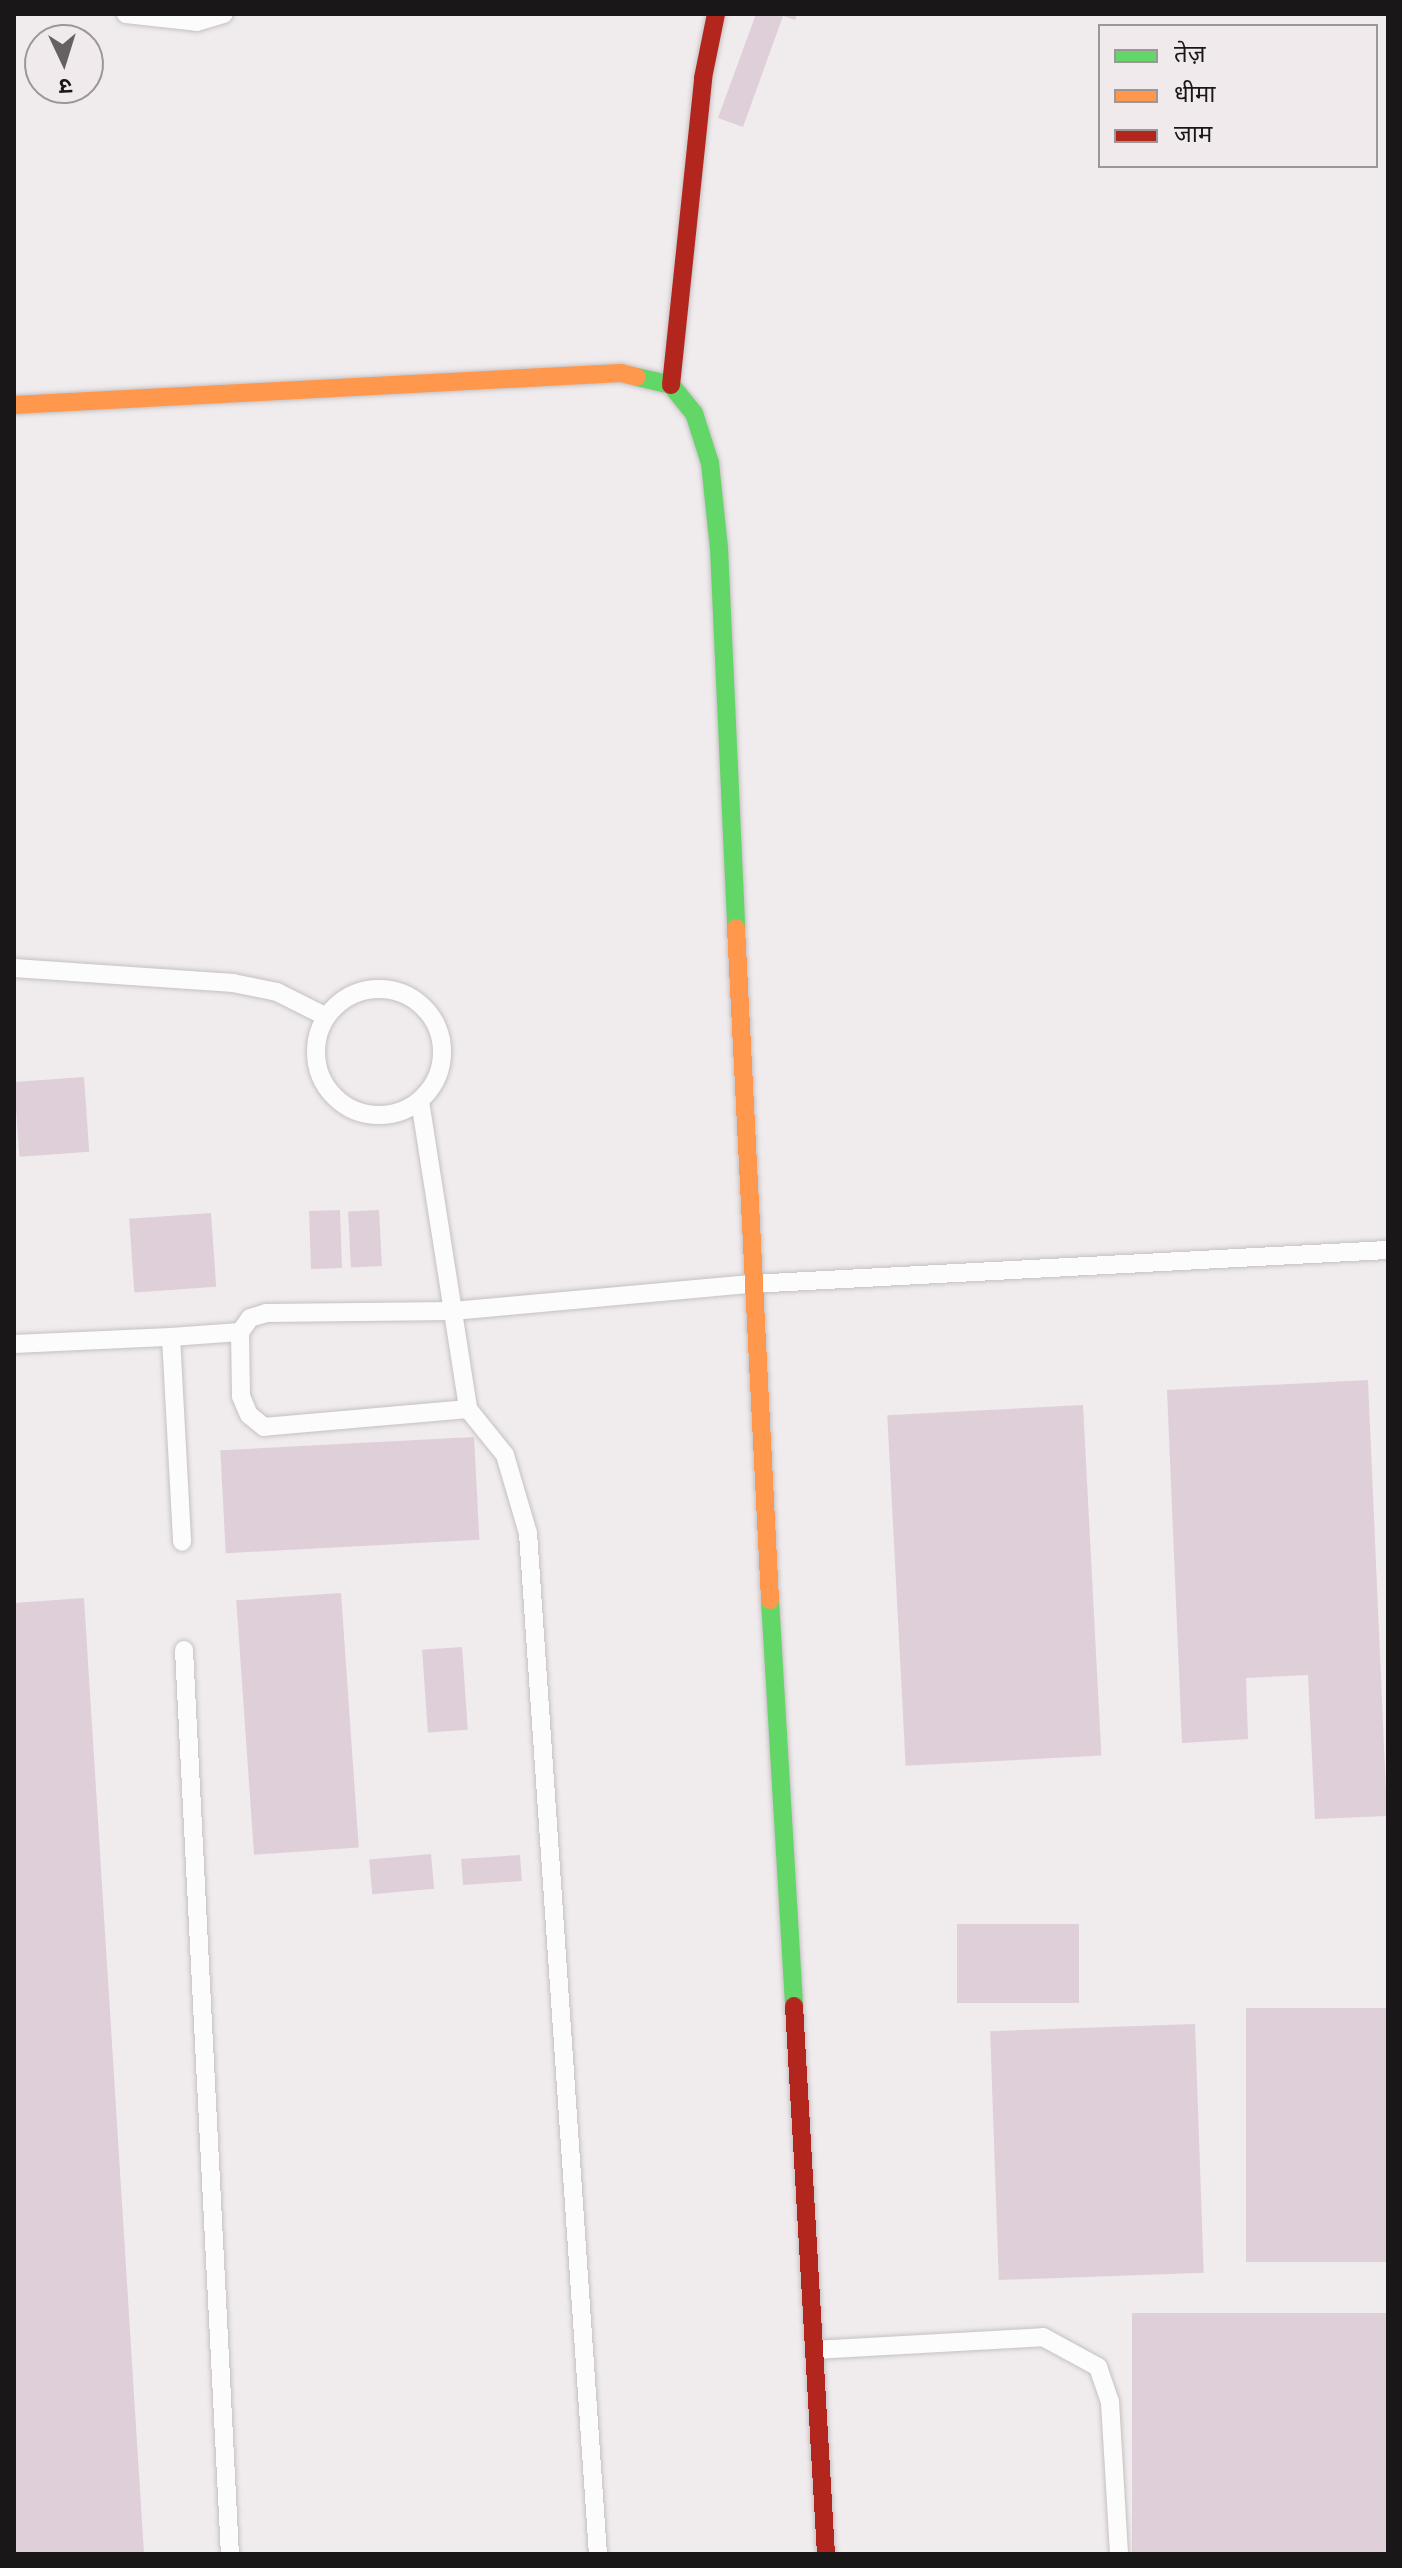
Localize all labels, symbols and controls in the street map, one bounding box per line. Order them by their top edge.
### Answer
north arrow [24,24,104,104]
legend [1098,24,1378,168]
text: तेज़ [1174,40,1206,68]
text: उ [58,74,73,99]
text: धीमा [1174,80,1216,108]
text: जाम [1174,120,1212,148]

